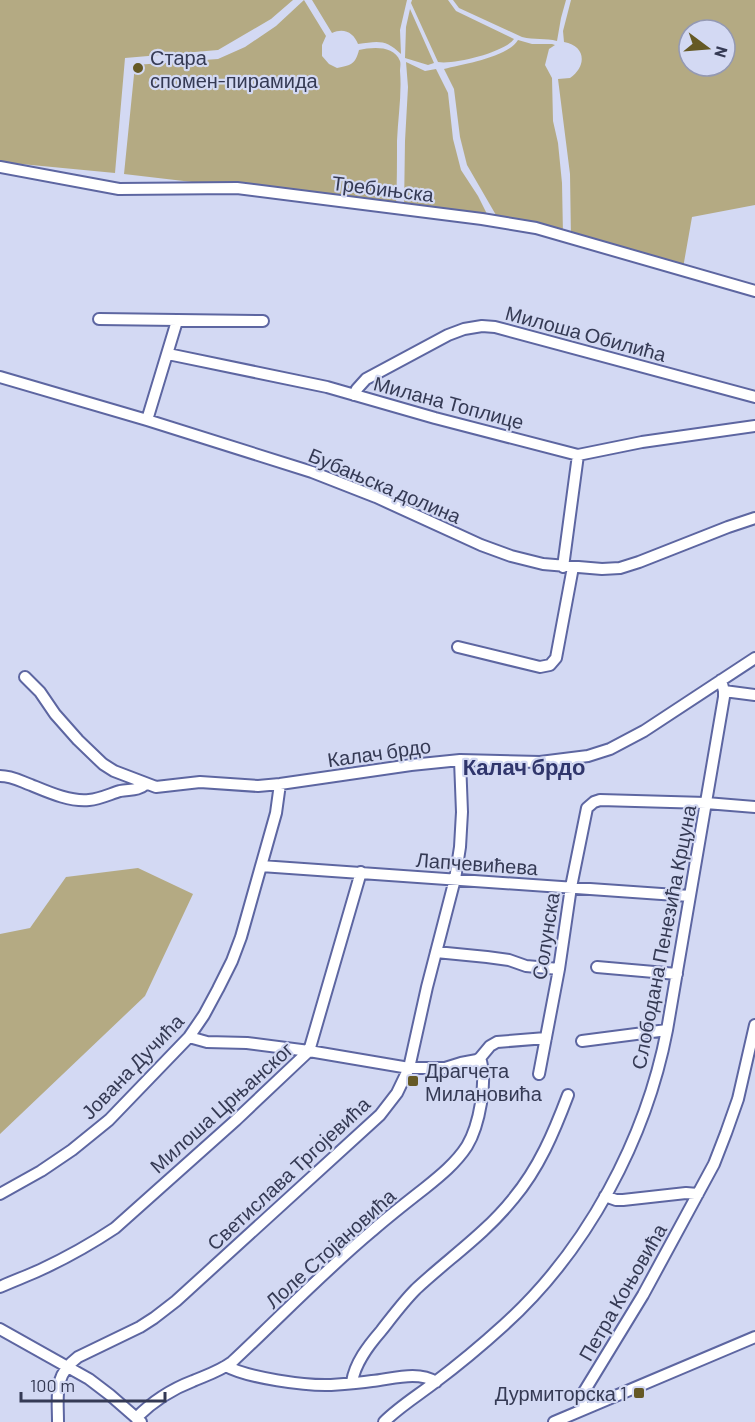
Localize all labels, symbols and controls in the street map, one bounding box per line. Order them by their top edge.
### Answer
north arrow [677,18,737,78]
place label: Стара спомен-пирамида [150,45,319,92]
text: N [711,45,732,60]
marker: Стара спомен-пирамида [131,61,145,75]
street label: Требињска [331,170,436,206]
street label: Милоша Обилића [503,300,670,366]
street label: Милана Топлице [371,370,527,434]
street label: Бубањска долина [305,442,465,528]
street label: Калач брдо [326,733,432,771]
district label: Калач брдо [463,753,585,780]
street label: Слободана Пенезића Крцуна [626,802,701,1071]
street label: Лапчевићева [415,847,540,879]
street label: Солунска [526,890,564,981]
street label: Јована Дучића [76,1008,189,1123]
street label: Милоша Црњанског [145,1037,297,1177]
place label: Драгчета Милановића [425,1058,543,1105]
marker: Драгчета Милановића [406,1074,420,1088]
street label: Светислава Тргојевића [202,1091,375,1255]
street label: Лоле Стојановића [260,1183,401,1313]
street label: Петра Коњовића [573,1218,671,1365]
scale bar [21,1365,165,1403]
text: 100 m [30,1374,75,1396]
place label: Дурмиторска 1 [495,1381,627,1405]
marker: Дурмиторска 1 [632,1386,646,1400]

